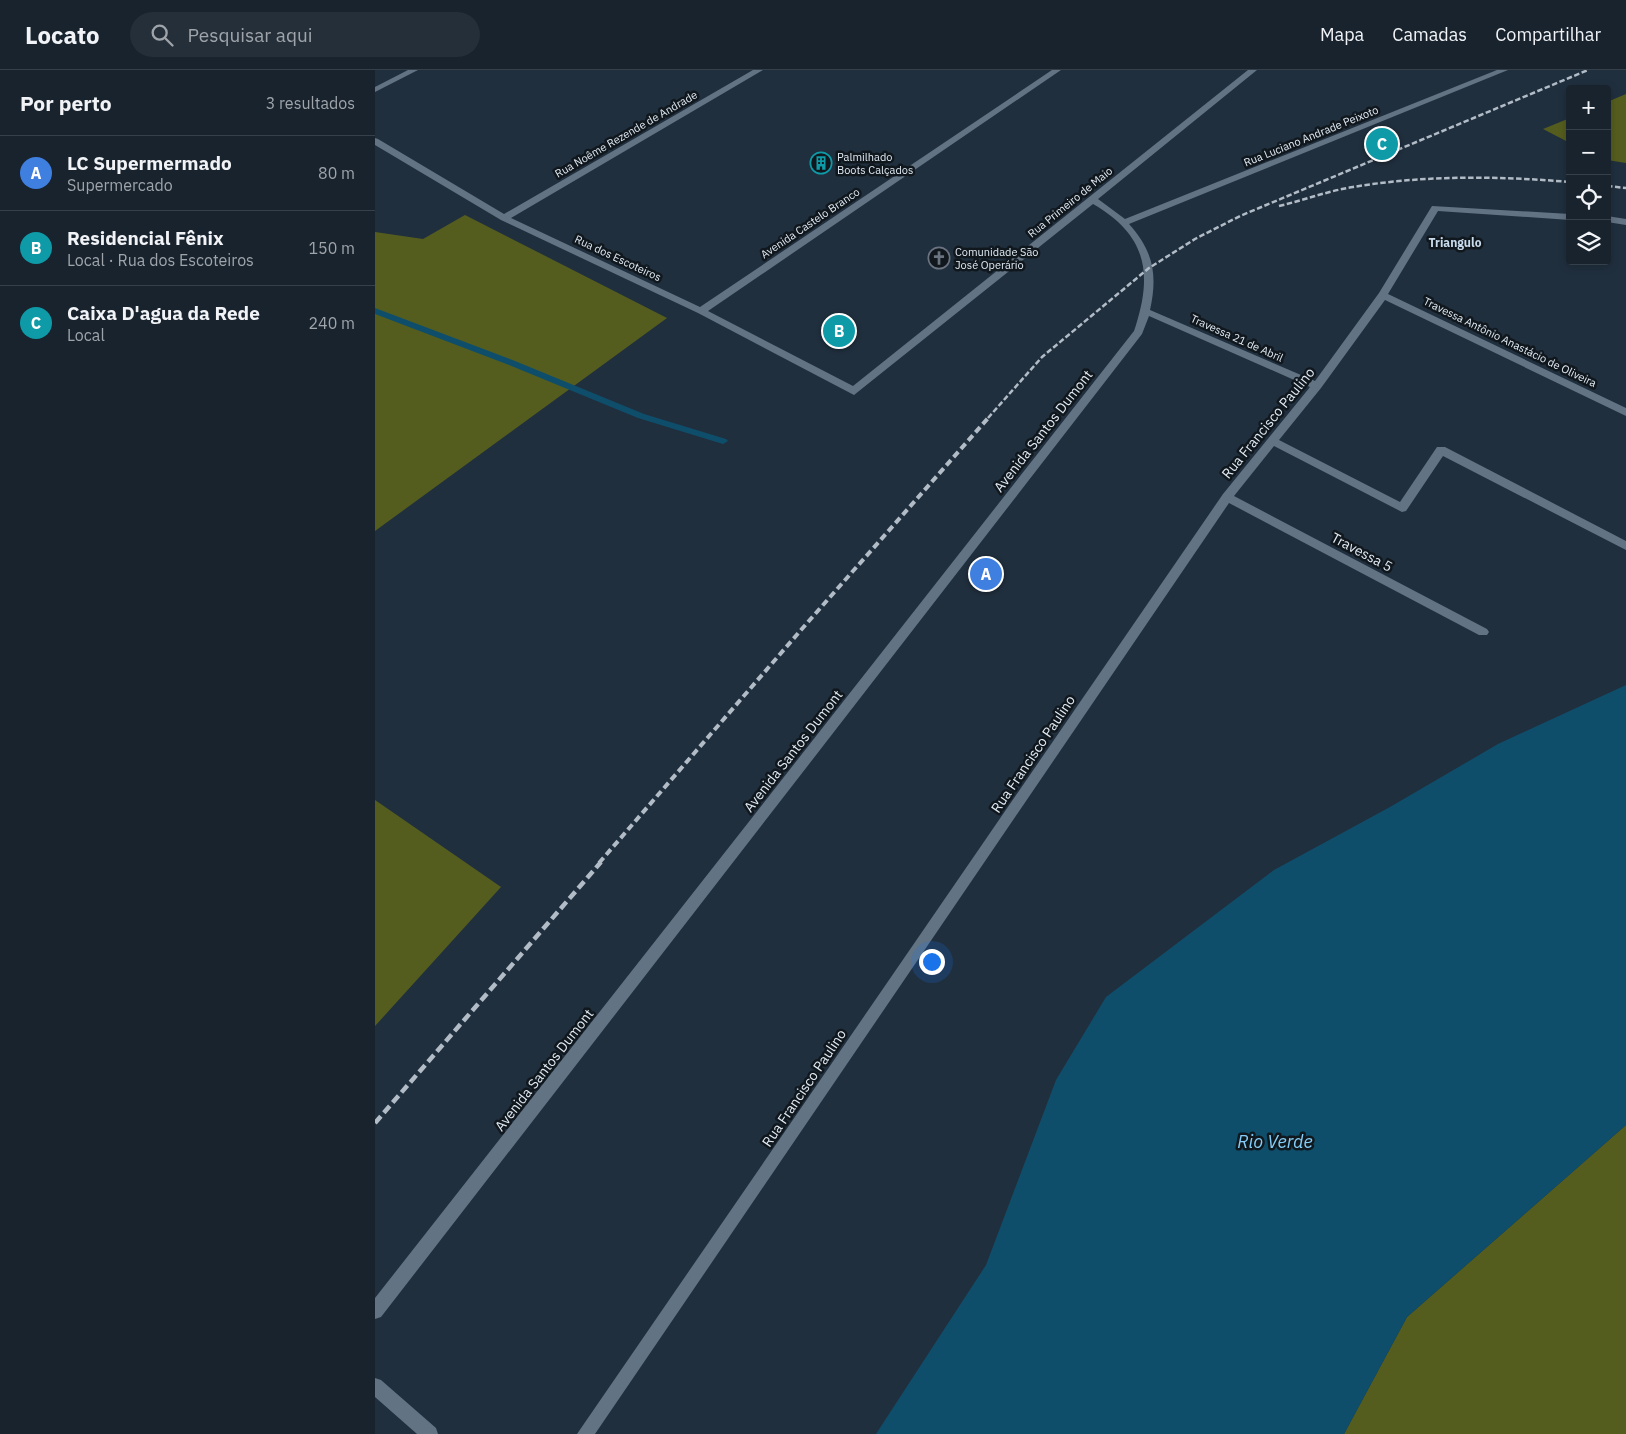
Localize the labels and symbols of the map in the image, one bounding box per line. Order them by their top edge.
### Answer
street label: Rua Noême Rezende de Andrade [552,87,700,181]
street label: Rua Luciano Andrade Peixoto [1242,103,1380,169]
pin: C [1366,125,1398,163]
place label: Palmilhado Boots Calçados [837,150,913,177]
building icon: Palmilhado Boots Calçados [809,151,833,175]
street label: Rua Primeiro de Maio [1025,164,1115,240]
street label: Avenida Castelo Branco [758,185,862,261]
street label: Rua dos Escoteiros [573,232,663,284]
district label: Triangulo [1429,235,1482,250]
place label: Comunidade São José Operário [955,245,1039,272]
church icon: Comunidade São José Operário [927,246,951,270]
street label: Travessa Antônio Anastácio de Oliveira [1421,294,1599,390]
street label: Travessa 21 de Abril [1188,311,1286,365]
pin: B [823,312,855,350]
street label: Rua Francisco Paulino [1218,364,1319,482]
street label: Avenida Santos Dumont [990,366,1096,496]
street label: Travessa 5 [1328,528,1396,576]
pin: A [970,555,1002,593]
street label: Avenida Santos Dumont [740,686,846,816]
street label: Rua Francisco Paulino [987,692,1079,816]
your location [919,949,945,975]
street label: Avenida Santos Dumont [491,1005,597,1135]
street label: Rua Francisco Paulino [758,1026,850,1150]
water label: Rio Verde [1237,1130,1313,1153]

